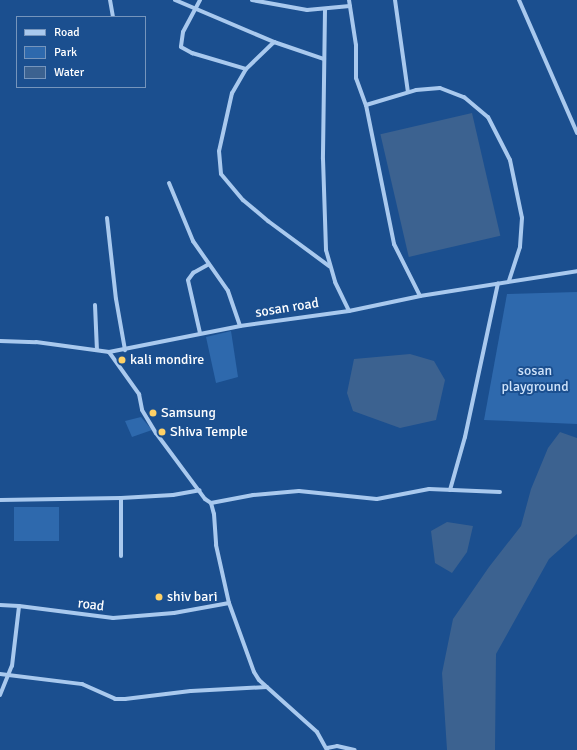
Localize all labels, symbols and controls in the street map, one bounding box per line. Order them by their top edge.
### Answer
legend [16,16,146,88]
text: Road [54,25,80,40]
text: Park [54,45,77,60]
text: Water [54,65,84,80]
street label: sosan road [254,295,320,321]
place label: kali mondire [130,352,204,368]
marker: kali mondire [117,355,127,365]
park label: sosan playground [501,363,569,396]
place label: Samsung [161,405,216,421]
marker: Samsung [148,408,158,418]
place label: Shiva Temple [170,424,248,440]
marker: Shiva Temple [157,427,167,437]
place label: shiv bari [167,589,218,605]
marker: shiv bari [154,592,164,602]
street label: road [77,595,105,615]

